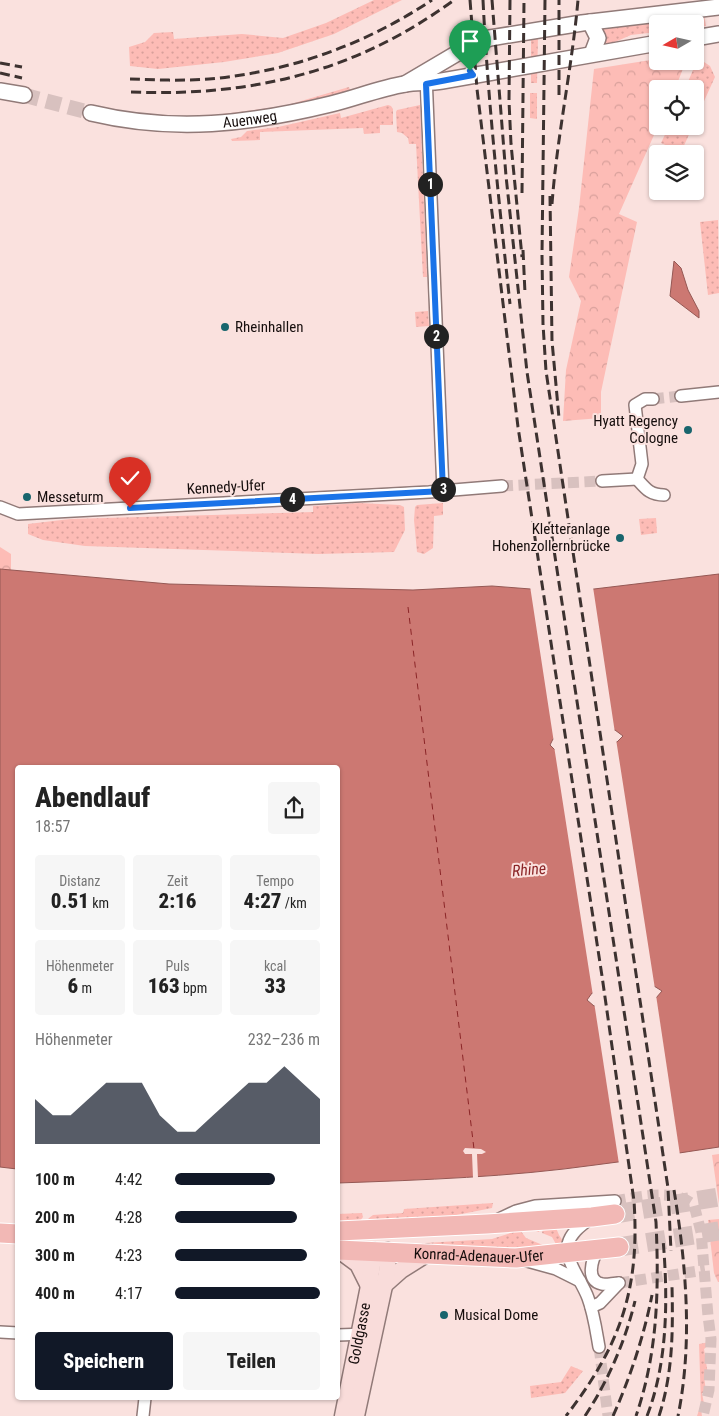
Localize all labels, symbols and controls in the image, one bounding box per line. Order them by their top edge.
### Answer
north arrow [649,15,704,70]
map controls [649,15,704,200]
pin [449,20,491,71]
icon: arrive [456,27,484,55]
button: locate [649,80,704,135]
street label: Auenweg [222,107,278,132]
button: layers [649,145,704,200]
pin: 1 [418,172,442,196]
text: 1 [427,176,434,192]
place label: Rheinhallen [235,318,304,336]
marker: Rheinhallen [219,321,231,333]
pin: 2 [424,324,448,348]
text: 2 [433,328,440,344]
place label: Hyatt Regency Cologne [593,412,678,447]
marker: Hyatt Regency Cologne [682,424,694,436]
pin [109,457,151,508]
icon: check [116,464,144,492]
street label: Kennedy-Ufer [186,476,266,498]
pin: 3 [430,476,456,502]
text: 3 [440,481,447,497]
pin: 4 [280,486,304,512]
place label: Messeturm [37,488,104,506]
marker: Messeturm [21,491,33,503]
text: 4 [289,491,296,507]
place label: Kletteranlage Hohenzollernbrücke [492,520,610,555]
marker: Kletteranlage Hohenzollernbrücke [614,532,626,544]
text: Abendlauf [35,781,150,814]
button: share [268,782,320,834]
text: 18:57 [35,817,70,836]
water label: Rhine [511,859,547,880]
text: Distanz [59,873,101,889]
text: Zeit [167,873,188,889]
text: Tempo [256,873,294,889]
text: 0.51 [51,889,89,913]
text: 2:16 [159,889,196,913]
text: 4:27 [244,889,282,913]
text: km [89,895,109,911]
text: /km [282,895,307,911]
text: Höhenmeter [46,958,114,974]
text: Puls [165,958,190,974]
text: kcal [264,958,286,974]
text: 6 [68,974,78,998]
text: 163 [148,974,180,998]
text: 33 [264,974,286,998]
text: m [78,980,92,996]
text: bpm [180,980,207,996]
text: Höhenmeter [35,1030,113,1049]
text: 232–236 m [248,1030,320,1049]
text: 100 m [35,1170,75,1189]
text: 4:42 [115,1170,142,1189]
text: 200 m [35,1208,75,1227]
text: 4:28 [115,1208,142,1227]
street label: Konrad-Adenauer-Ufer [413,1244,545,1267]
text: 300 m [35,1246,75,1265]
text: 4:23 [115,1246,142,1265]
text: 400 m [35,1284,75,1303]
text: 4:17 [115,1284,142,1303]
street label: Goldgasse [345,1301,374,1366]
place label: Musical Dome [454,1306,538,1324]
marker: Musical Dome [438,1309,450,1321]
button: Speichern [35,1332,173,1390]
button: Teilen [183,1332,320,1390]

